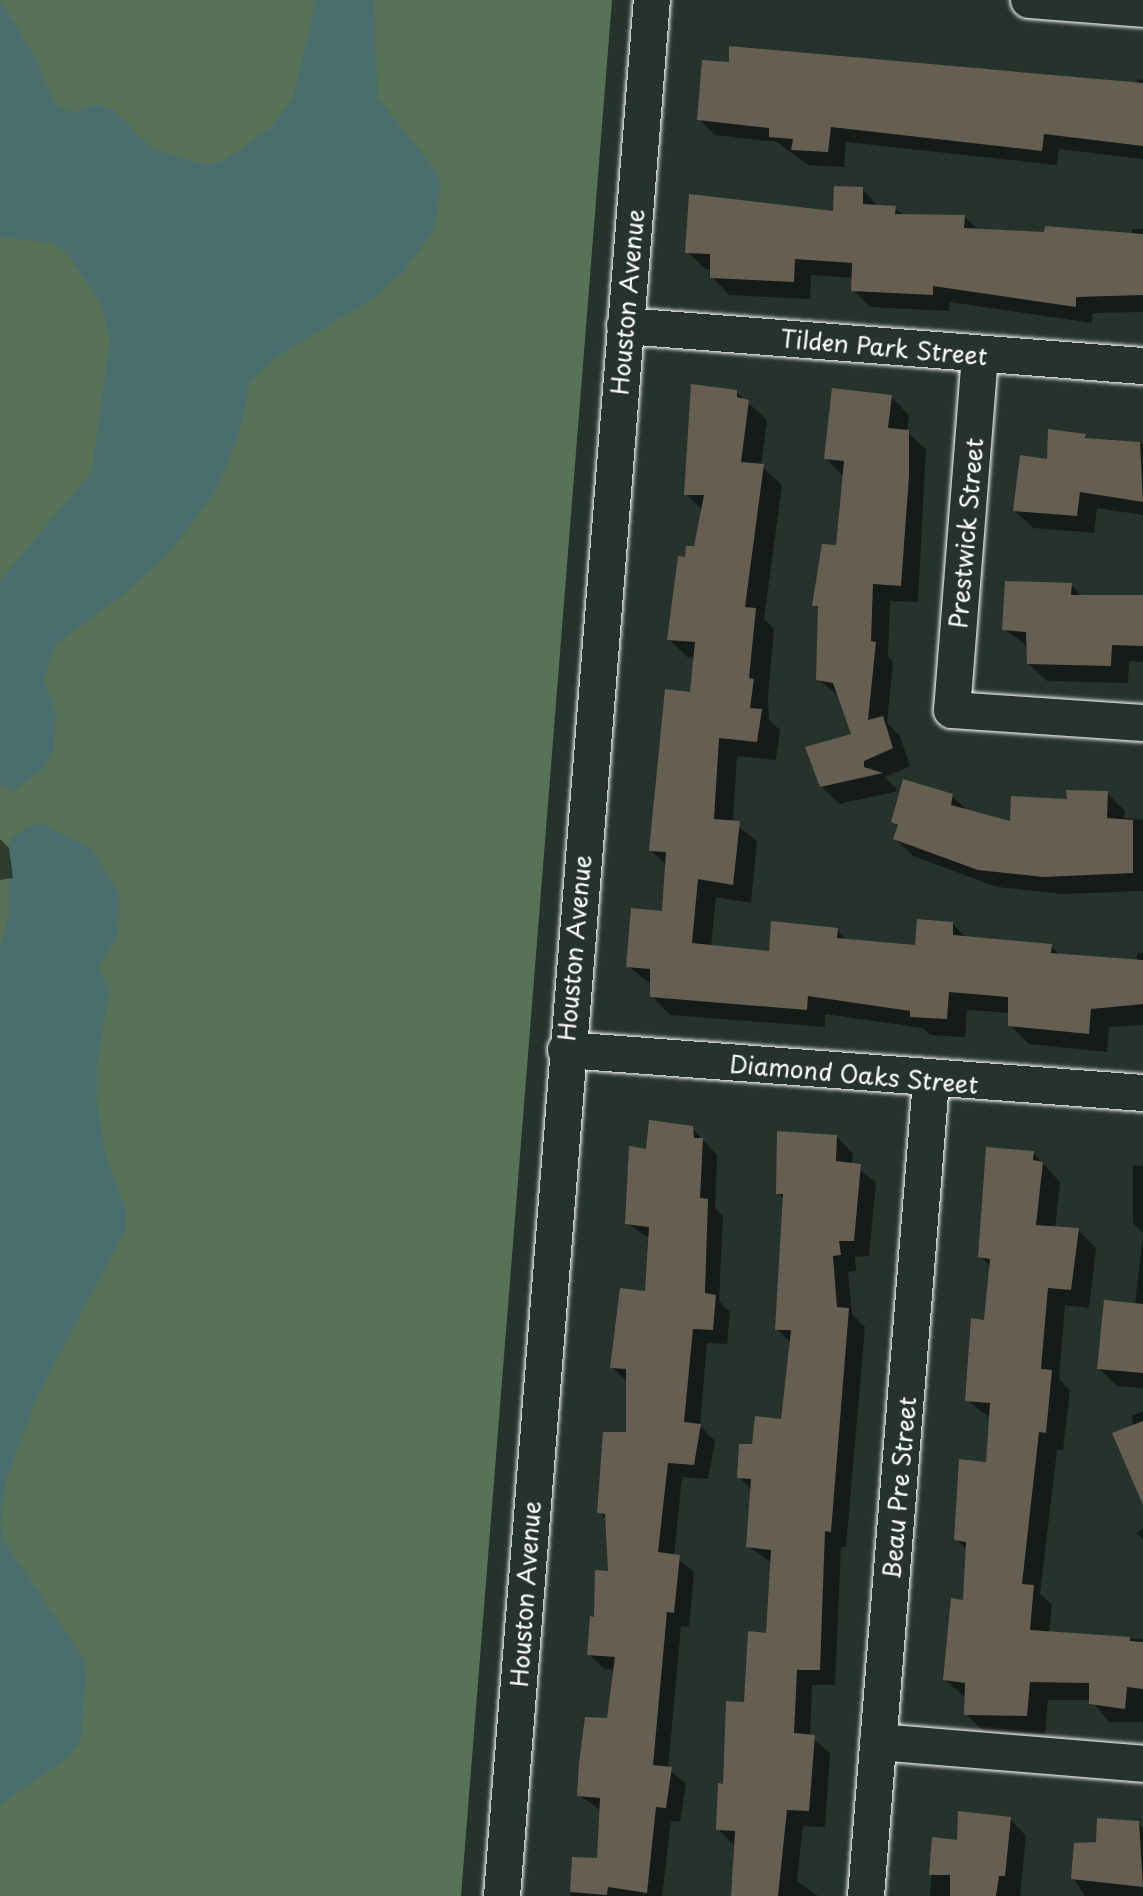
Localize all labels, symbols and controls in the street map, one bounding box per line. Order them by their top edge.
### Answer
street label: Houston Avenue [605,209,649,395]
street label: Tilden Park Street [778,324,990,370]
street label: Prestwick Street [943,436,989,630]
street label: Houston Avenue [552,855,596,1041]
street label: Diamond Oaks Street [729,1049,979,1099]
street label: Beau Pre Street [877,1395,921,1581]
street label: Houston Avenue [504,1501,546,1687]

